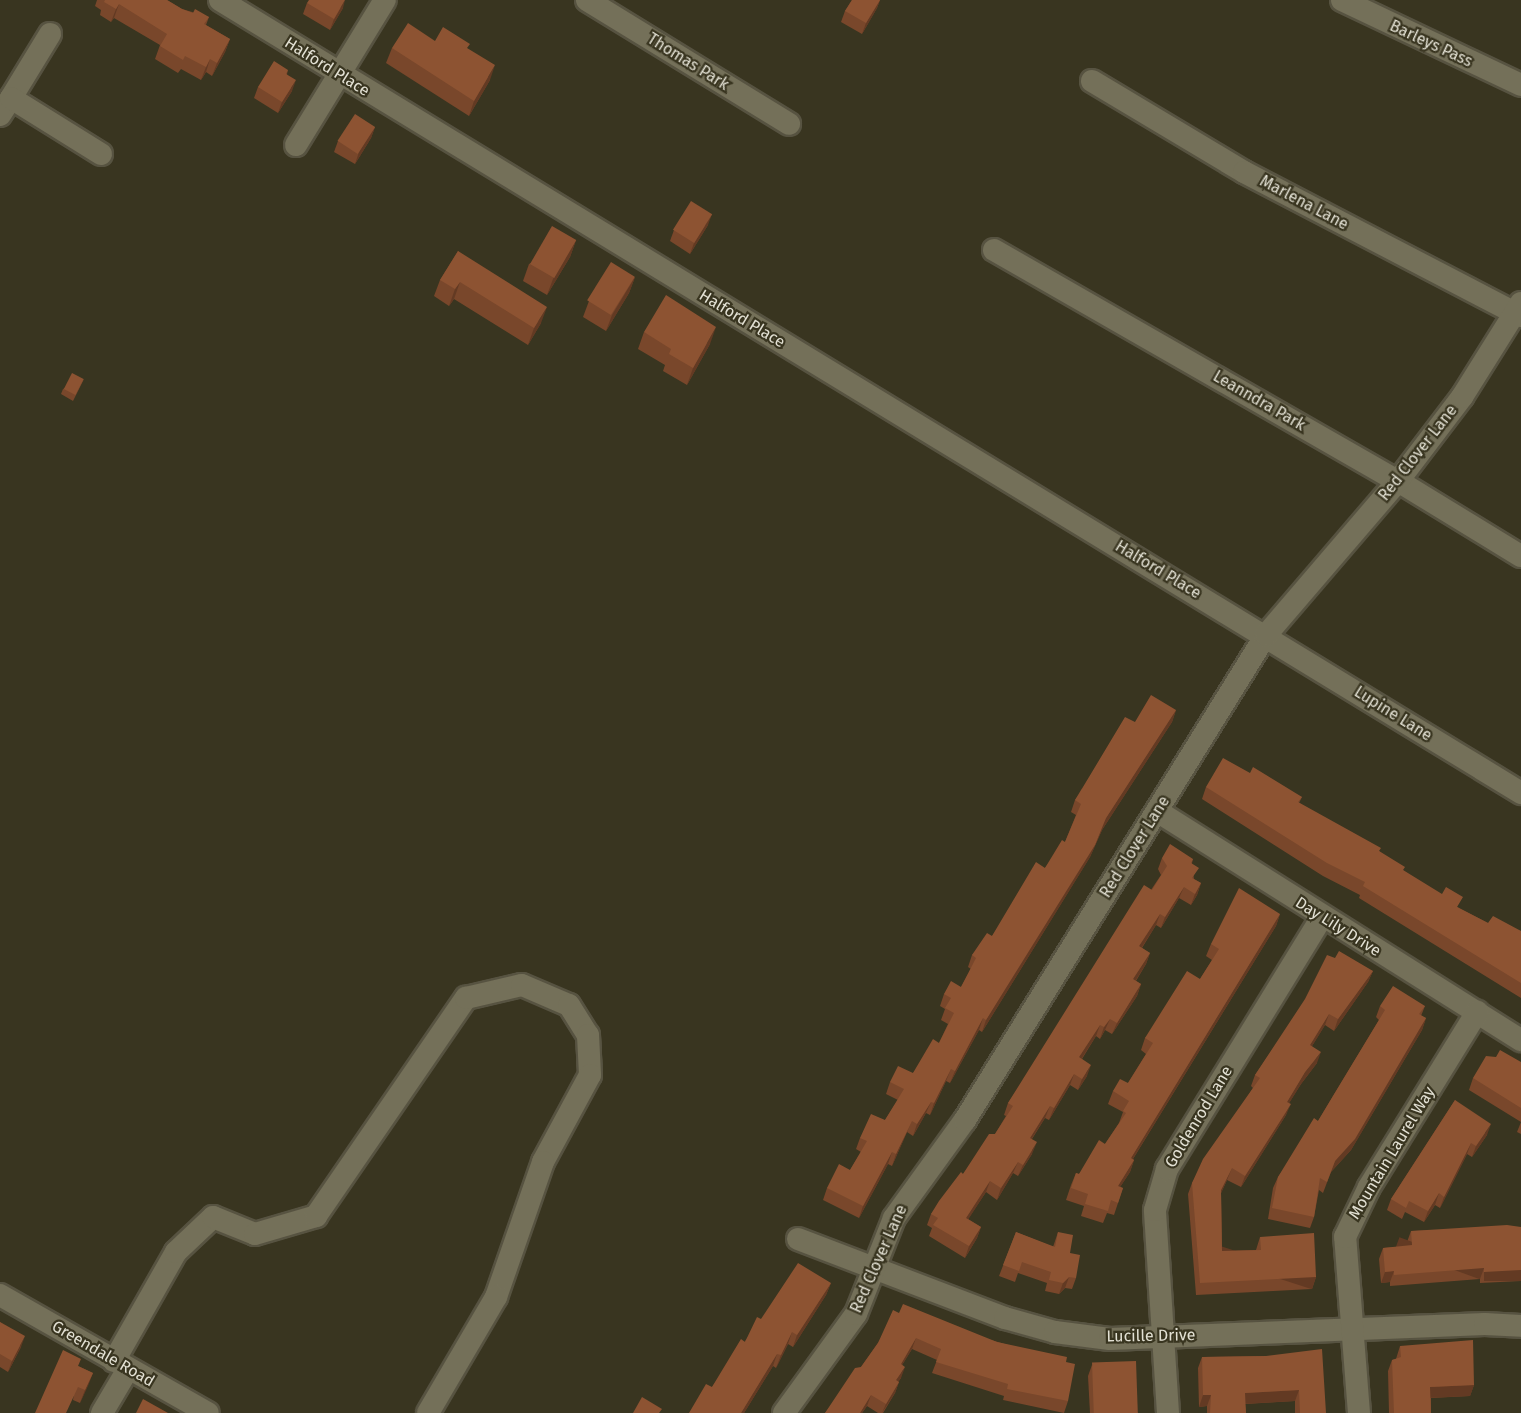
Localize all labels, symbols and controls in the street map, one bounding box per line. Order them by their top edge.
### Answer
street label: Barleys Pass [1387,16,1475,72]
street label: Thomas Park [644,29,732,95]
street label: Halford Place [281,33,373,101]
street label: Marlena Lane [1256,172,1352,234]
street label: Halford Place [696,286,788,352]
street label: Leanndra Park [1210,367,1308,435]
street label: Red Clover Lane [1375,401,1461,505]
street label: Halford Place [1112,537,1204,603]
street label: Lupine Lane [1351,683,1435,745]
street label: Red Clover Lane [1096,793,1174,901]
street label: Day Lily Drive [1292,893,1384,961]
street label: Goldenrod Lane [1161,1063,1237,1171]
street label: Mountain Laurel Way [1345,1083,1439,1223]
street label: Red Clover Lane [847,1202,911,1316]
street label: Greendale Road [48,1317,158,1391]
street label: Lucille Drive [1106,1326,1196,1346]

